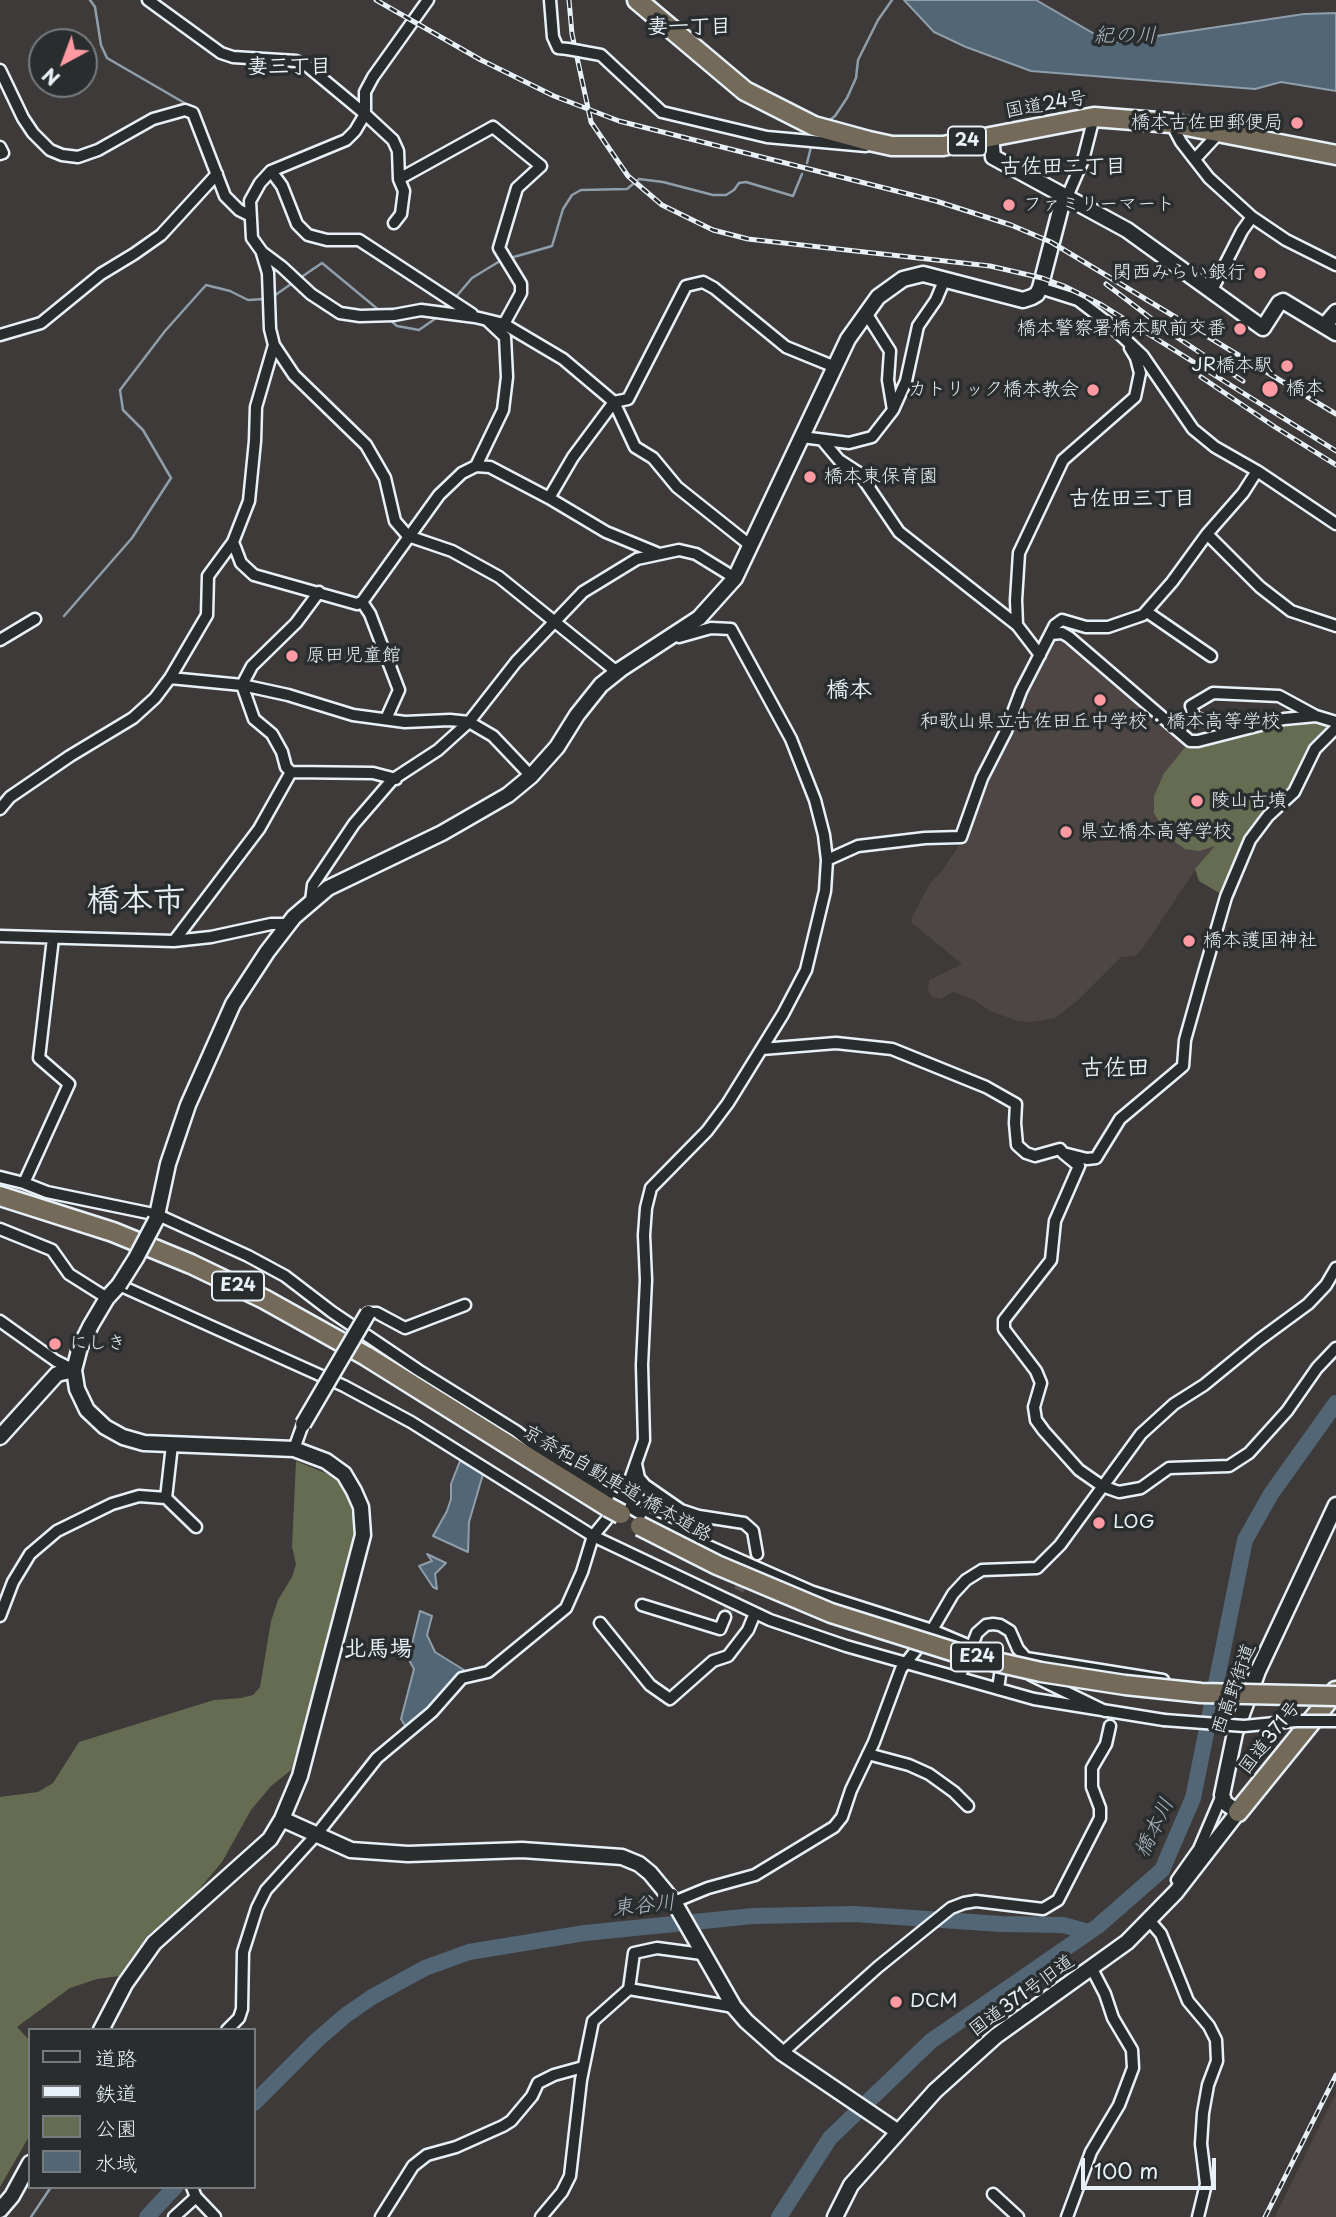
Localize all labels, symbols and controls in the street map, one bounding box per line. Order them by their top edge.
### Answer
district label: 妻一丁目 [647,14,731,40]
water label: 紀の川 [1094,23,1156,49]
north arrow [28,28,98,98]
district label: 妻三丁目 [247,54,331,80]
text: N [36,62,65,93]
street label: 国道24号 [1003,87,1089,123]
place label: 橋本古佐田郵便局 [1131,112,1283,134]
marker: 橋本古佐田郵便局 [1289,115,1305,131]
road number: 24 [948,126,986,156]
district label: 古佐田二丁目 [1000,154,1126,180]
place label: ファミリーマート [1023,194,1175,216]
marker: ファミリーマート [1001,197,1017,213]
place label: 関西みらい銀行 [1113,262,1246,284]
marker: 関西みらい銀行 [1252,265,1268,281]
place label: 橋本警察署橋本駅前交番 [1017,318,1226,340]
marker: 橋本警察署橋本駅前交番 [1232,321,1248,337]
place label: JR橋本駅 [1191,355,1273,377]
marker: JR橋本駅 [1279,358,1295,374]
place label: 橋本 [1286,378,1324,400]
place label: カトリック橋本教会 [908,379,1079,401]
marker: 橋本 [1260,379,1280,399]
marker: カトリック橋本教会 [1085,382,1101,398]
place label: 橋本東保育園 [824,466,938,488]
marker: 橋本東保育園 [802,469,818,485]
district label: 古佐田三丁目 [1069,486,1195,512]
place label: 原田児童館 [306,645,401,667]
marker: 原田児童館 [284,648,300,664]
district label: 橋本 [826,677,872,705]
marker: 和歌山県立古佐田丘中学校・橋本高等学校 [1092,692,1108,708]
place label: 和歌山県立古佐田丘中学校・橋本高等学校 [920,711,1280,733]
place label: 陵山古墳 [1211,790,1287,812]
marker: 陵山古墳 [1189,793,1205,809]
place label: 県立橋本高等学校 [1080,821,1232,843]
marker: 県立橋本高等学校 [1058,824,1074,840]
district label: 橋本市 [87,882,185,922]
place label: 橋本護国神社 [1203,930,1317,952]
marker: 橋本護国神社 [1181,933,1197,949]
district label: 古佐田 [1081,1055,1149,1083]
road number: E24 [212,1272,264,1301]
place label: にしき [69,1333,126,1355]
marker: にしき [47,1336,63,1352]
street label: 京奈和自動車道;橋本道路 [518,1421,716,1547]
place label: LOG [1113,1512,1155,1534]
marker: LOG [1091,1515,1107,1531]
district label: 北馬場 [344,1636,412,1664]
street label: 西高野街道 [1207,1640,1261,1738]
road number: E24 [951,1642,1003,1672]
street label: 国道371号 [1234,1697,1306,1779]
water label: 橋本川 [1130,1794,1180,1862]
water label: 東谷川 [611,1890,677,1922]
street label: 国道371号旧道 [965,1950,1079,2042]
place label: DCM [910,1991,958,2013]
marker: DCM [888,1994,904,2010]
legend [28,2028,256,2189]
text: 道路 [95,2041,137,2073]
text: 鉄道 [95,2076,137,2108]
text: 公園 [95,2111,137,2143]
scale bar [1084,2144,1219,2188]
text: 水域 [95,2146,137,2178]
text: 100 m [1094,2154,1158,2186]

